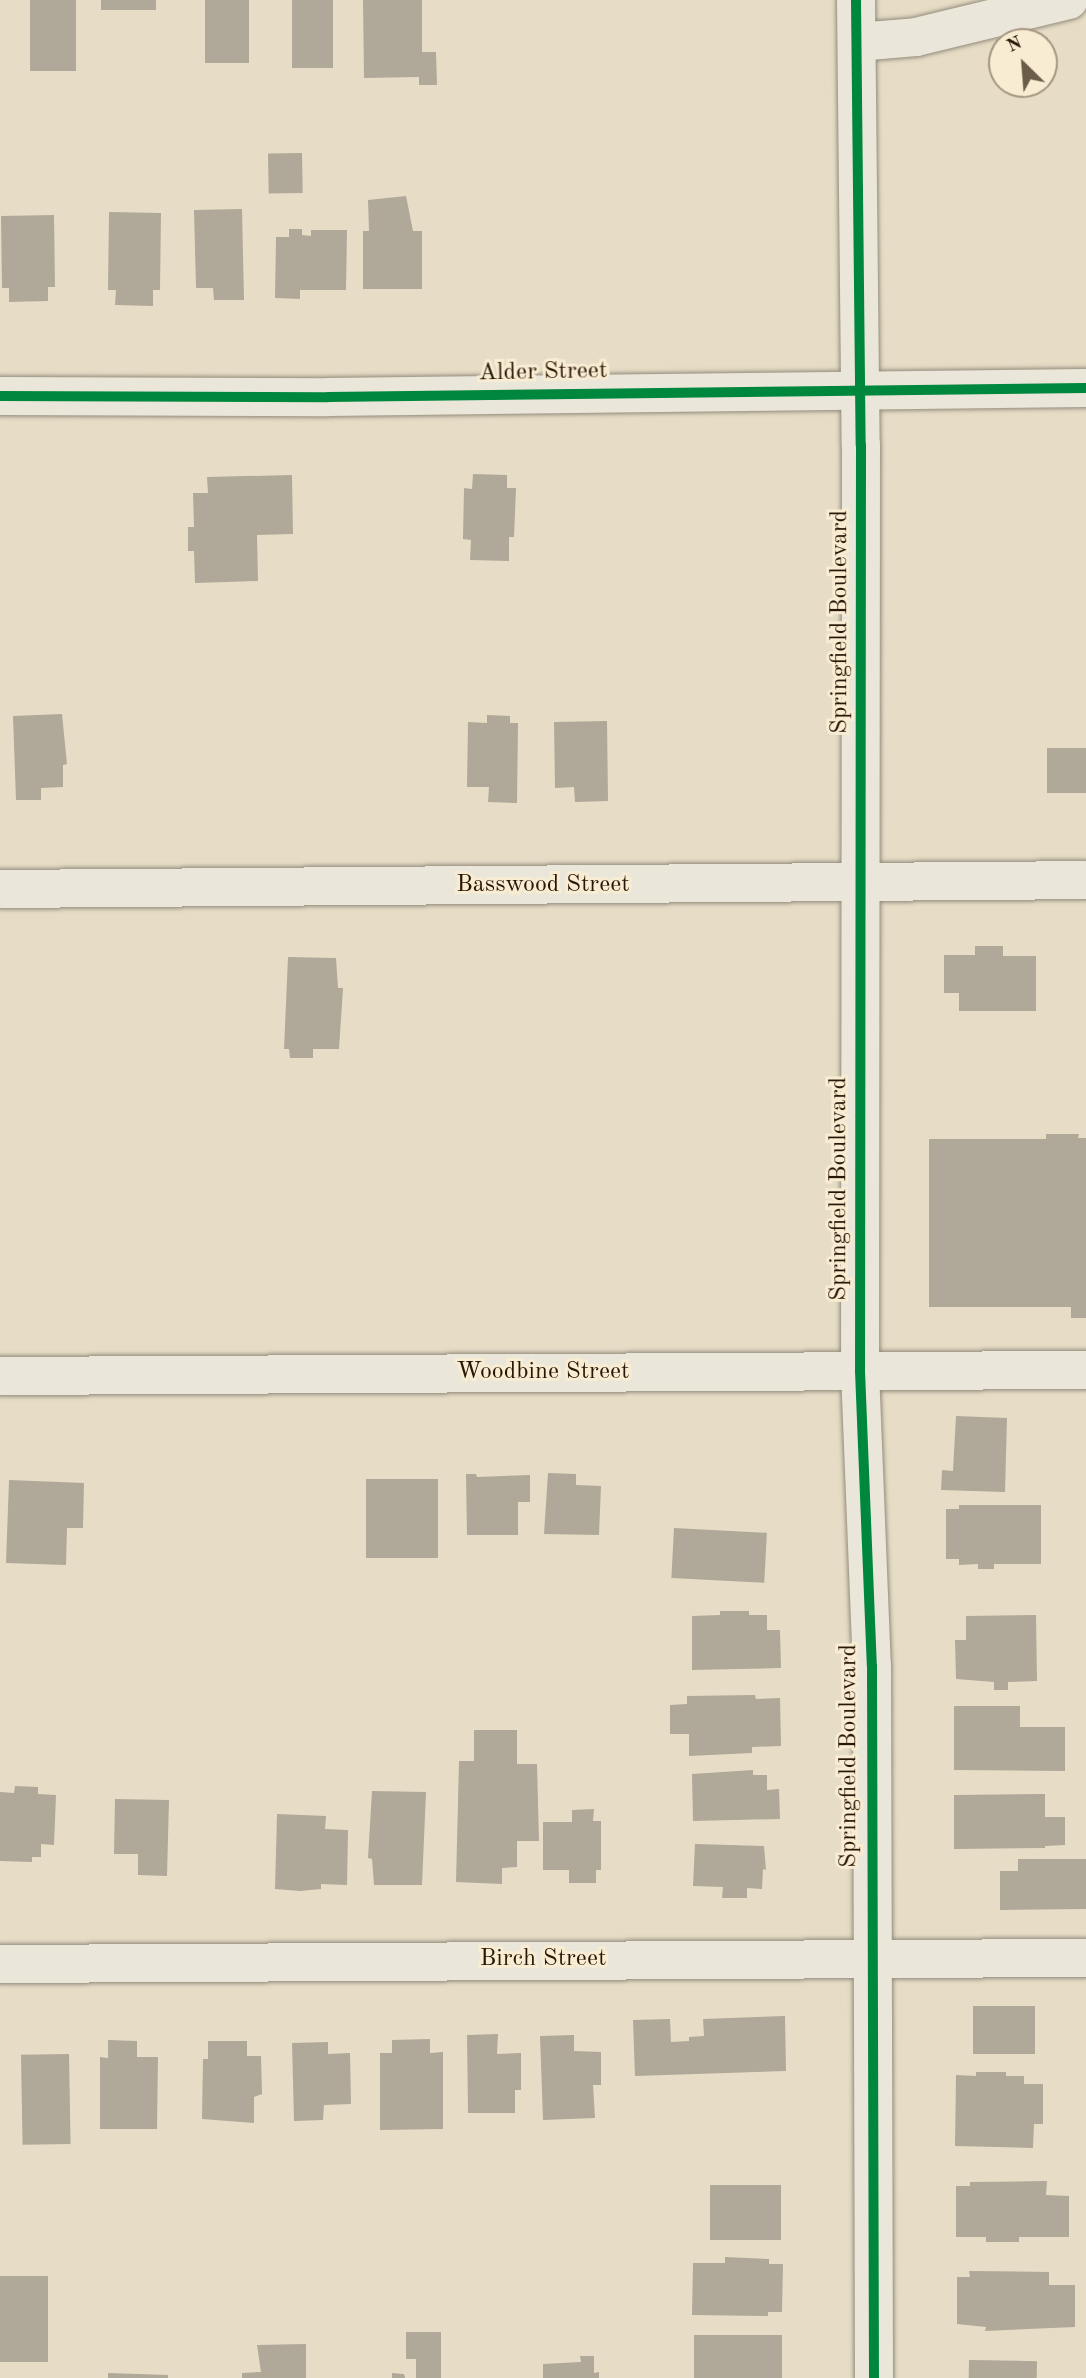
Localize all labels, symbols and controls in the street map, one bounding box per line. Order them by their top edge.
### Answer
north arrow [988,28,1058,98]
text: N [1004,34,1025,57]
street label: Alder Street [478,357,608,389]
street label: Springfield Boulevard [827,510,855,734]
street label: Basswood Street [456,872,630,900]
street label: Springfield Boulevard [826,1077,854,1301]
street label: Woodbine Street [457,1359,629,1387]
street label: Springfield Boulevard [836,1644,864,1868]
street label: Birch Street [480,1946,606,1974]

